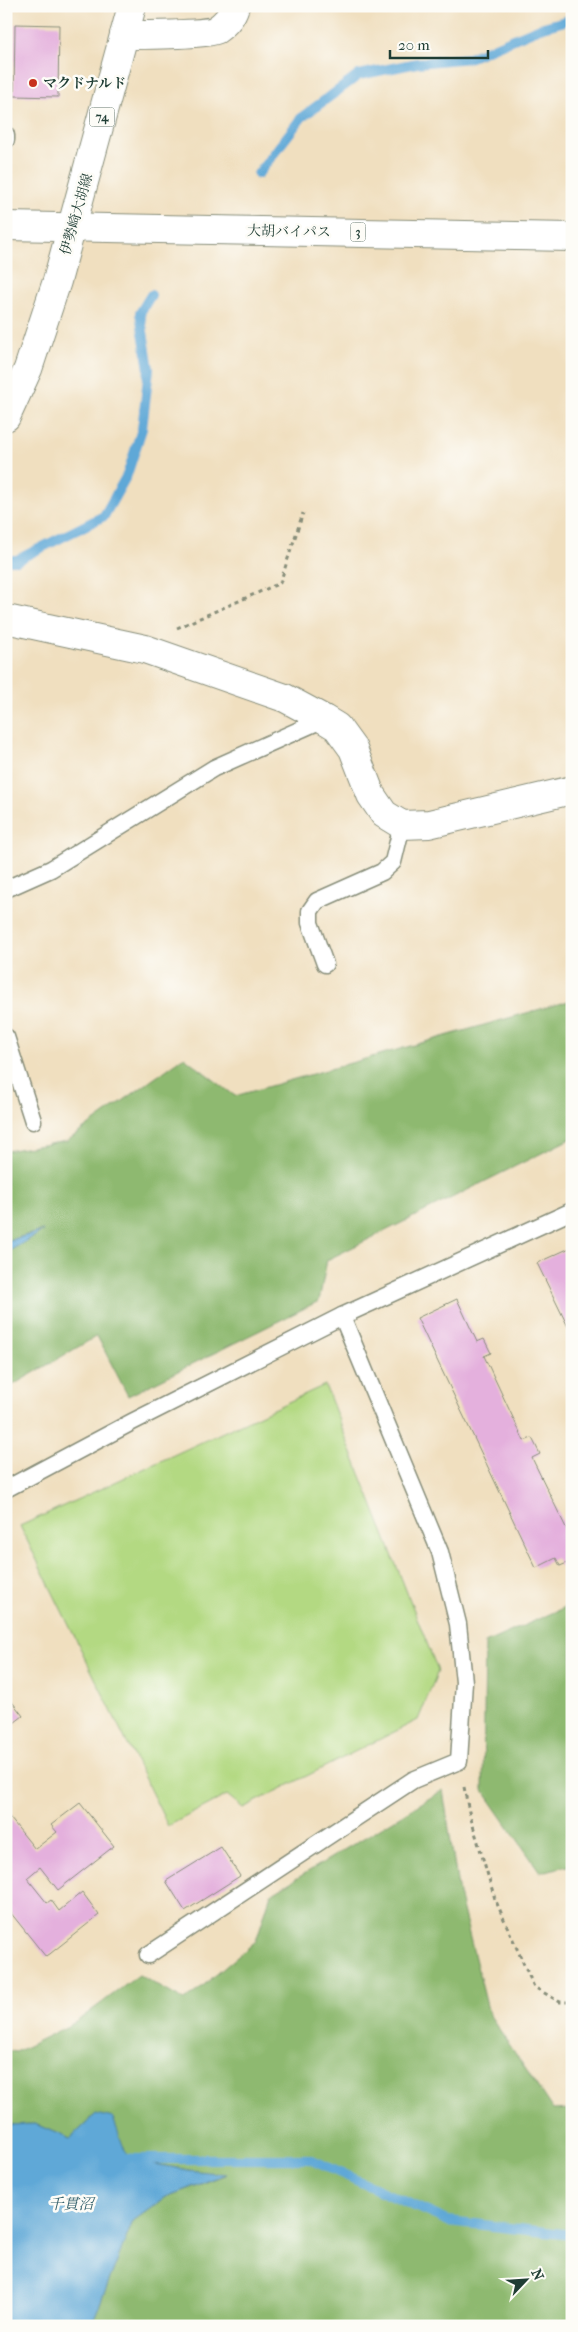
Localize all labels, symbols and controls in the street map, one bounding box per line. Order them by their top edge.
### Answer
scale bar [390,28,488,60]
text: 20 m [398,36,430,54]
place label: マクドナルド [43,75,126,92]
marker: マクドナルド [27,77,39,89]
road number: 74 [90,108,114,126]
street label: 伊勢崎大胡線 [57,171,96,257]
street label: 大胡バイパス [247,222,331,241]
road number: 3 [350,222,366,242]
water label: 千貫沼 [48,2195,96,2213]
north arrow [500,2254,550,2304]
text: N [527,2266,547,2283]

